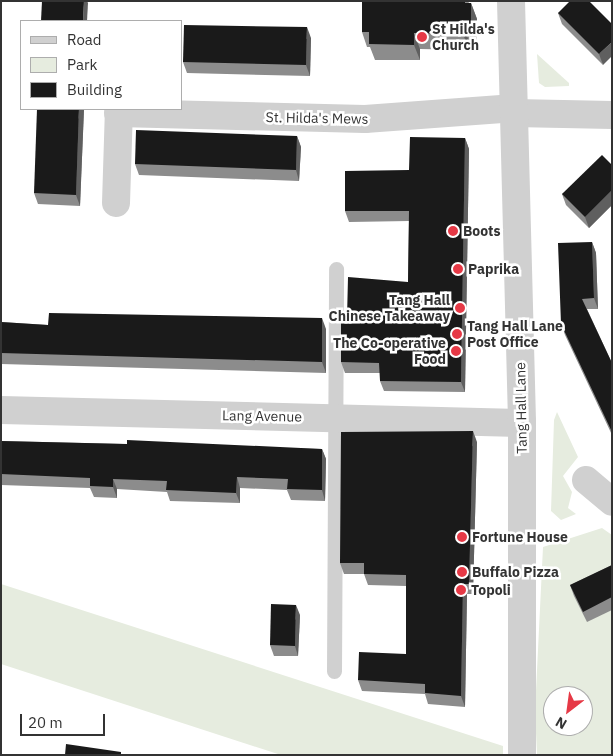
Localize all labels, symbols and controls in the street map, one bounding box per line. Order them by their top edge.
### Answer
legend [20,20,182,110]
place label: St Hilda's Church [432,21,495,54]
text: Road [67,30,102,49]
marker: St Hilda's Church [416,31,428,43]
text: Park [67,55,97,74]
text: Building [67,80,122,99]
street label: St. Hilda's Mews [265,109,369,127]
place label: Boots [463,223,500,239]
marker: Boots [447,225,459,237]
place label: Paprika [468,261,519,277]
marker: Paprika [452,263,464,275]
place label: Tang Hall Chinese Takeaway [329,292,450,324]
marker: Tang Hall Chinese Takeaway [454,302,466,314]
place label: Tang Hall Lane Post Office [467,318,563,351]
marker: Tang Hall Lane Post Office [451,328,463,340]
place label: The Co-operative Food [333,335,446,368]
marker: The Co-operative Food [450,345,462,357]
street label: Tang Hall Lane [512,362,530,454]
street label: Lang Avenue [222,407,302,425]
place label: Fortune House [472,529,568,545]
marker: Fortune House [456,531,468,543]
place label: Buffalo Pizza [472,564,559,580]
marker: Buffalo Pizza [456,566,468,578]
place label: Topoli [471,582,511,598]
marker: Topoli [455,584,467,596]
north arrow [543,686,593,736]
scale bar [22,704,108,736]
text: 20 m [28,713,63,732]
text: N [552,713,570,733]

